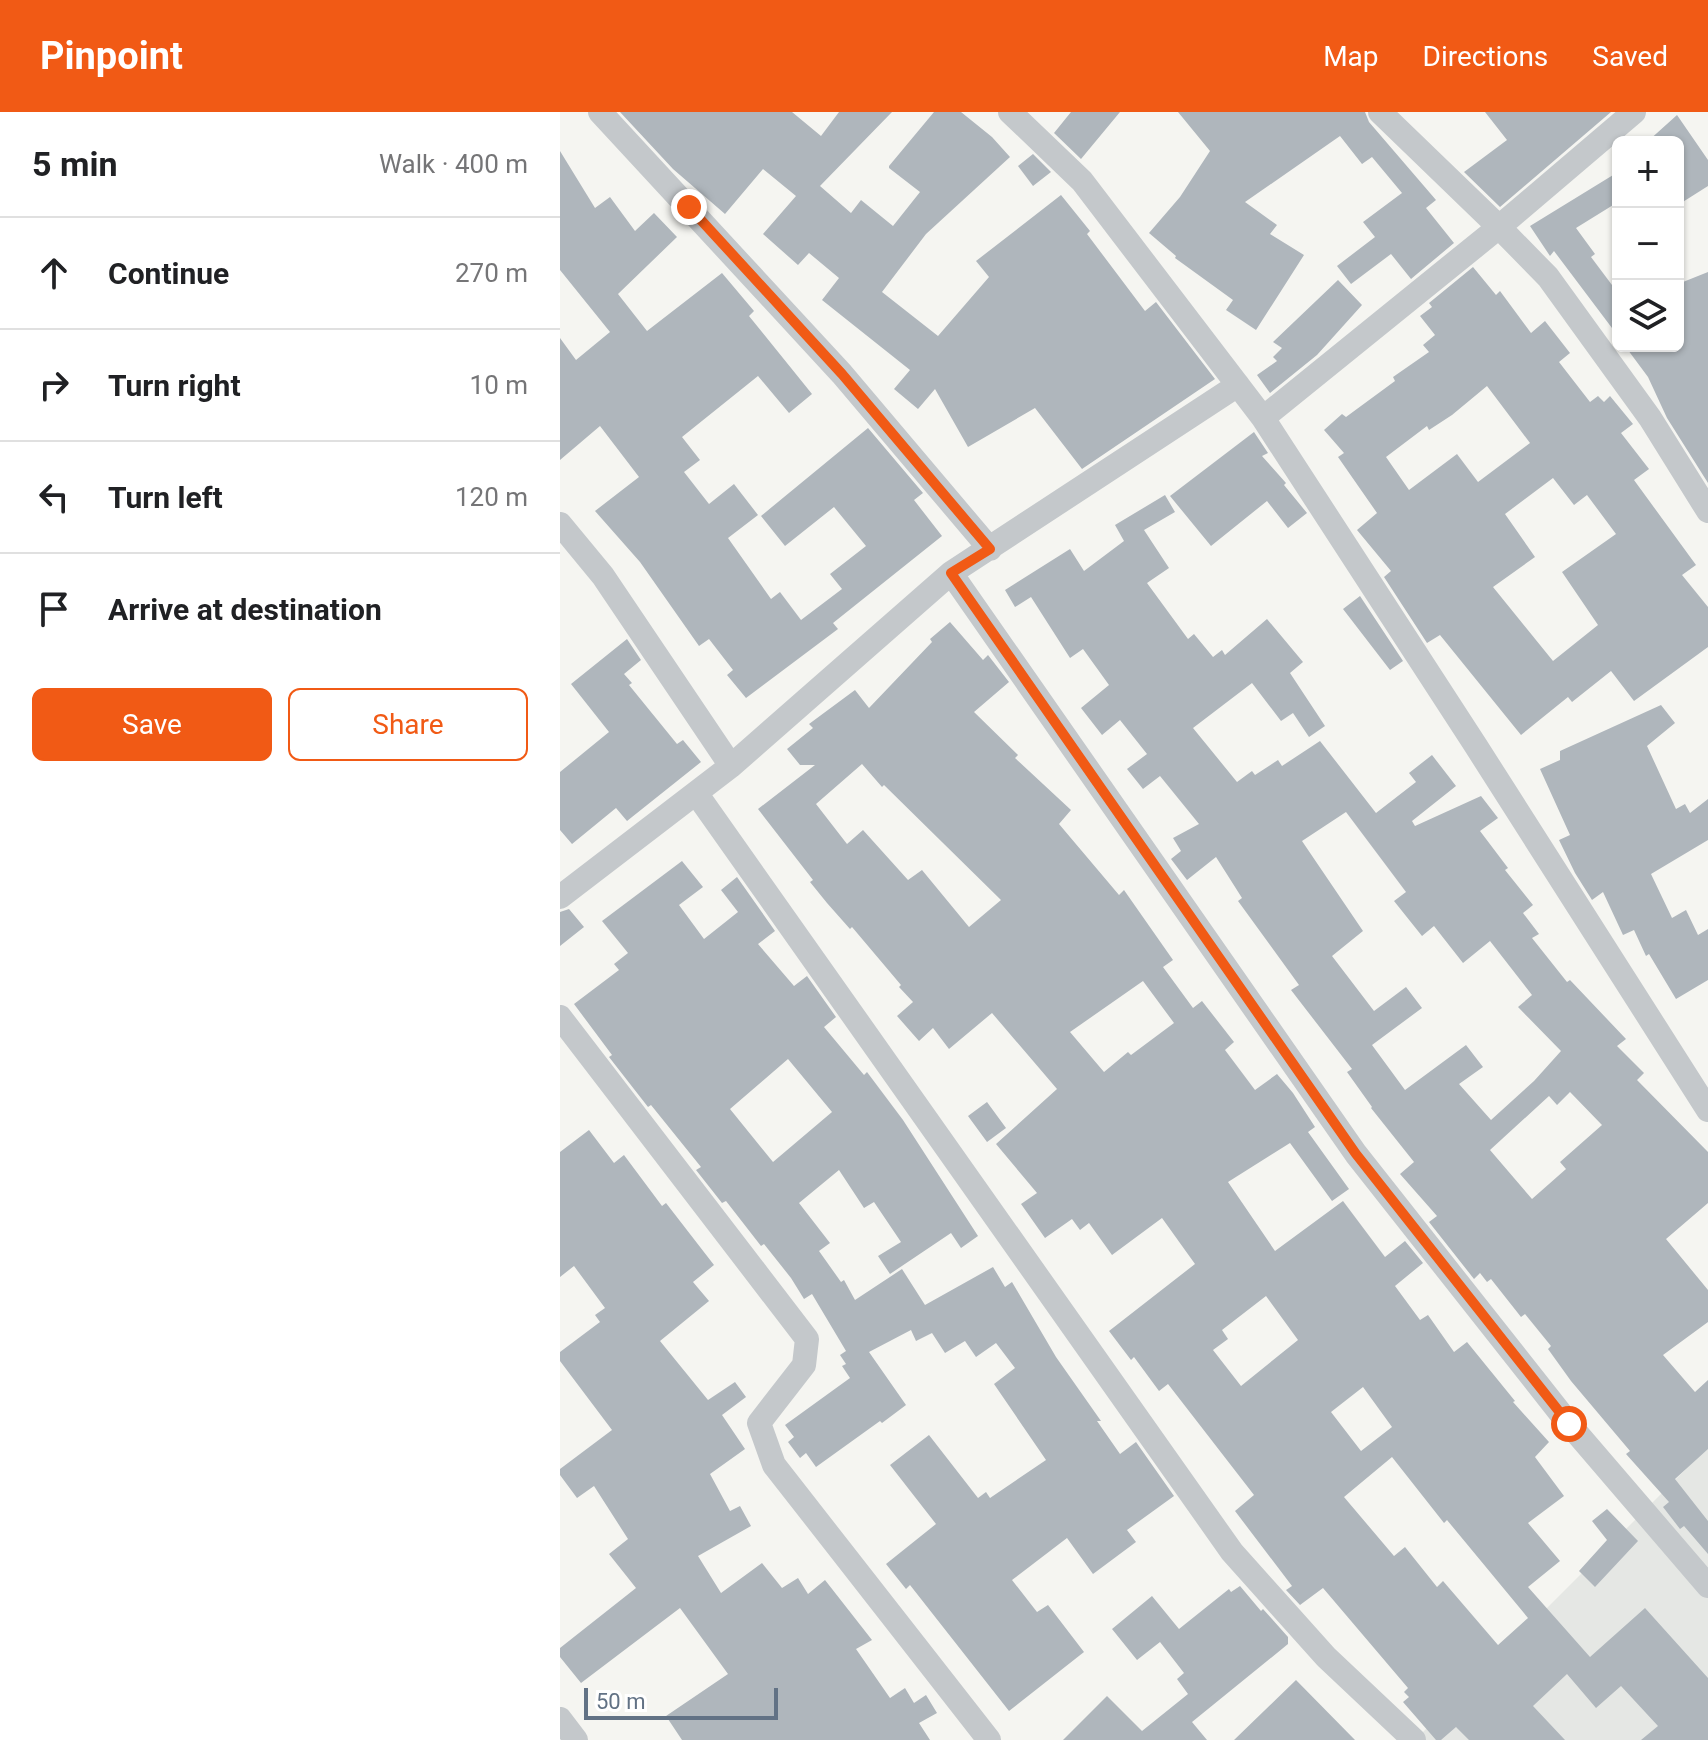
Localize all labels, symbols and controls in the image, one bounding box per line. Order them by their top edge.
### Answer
text: Pinpoint [40,34,183,78]
text: Map [1323,40,1379,73]
text: Directions [1423,40,1548,73]
text: Saved [1592,40,1668,73]
map controls [1612,136,1684,352]
button: + [1612,136,1684,208]
text: 5 min [32,144,117,184]
text: Walk · 400 m [379,149,528,179]
route end [671,189,707,225]
button: − [1612,208,1684,280]
icon: ahead [32,251,76,295]
text: Continue [108,256,229,291]
text: 270 m [455,258,528,288]
button: layers [1612,280,1684,352]
icon: right [32,363,76,407]
text: Turn right [108,368,241,403]
text: 10 m [470,370,528,400]
icon: left [32,475,76,519]
text: Turn left [108,480,223,515]
text: 120 m [455,482,528,512]
icon: arrive [32,587,76,631]
text: Arrive at destination [108,592,382,627]
button: Save [32,688,272,761]
button: Share [288,688,528,761]
route start [1551,1406,1587,1442]
scale bar [584,1684,778,1720]
text: 50 m [596,1689,645,1714]

